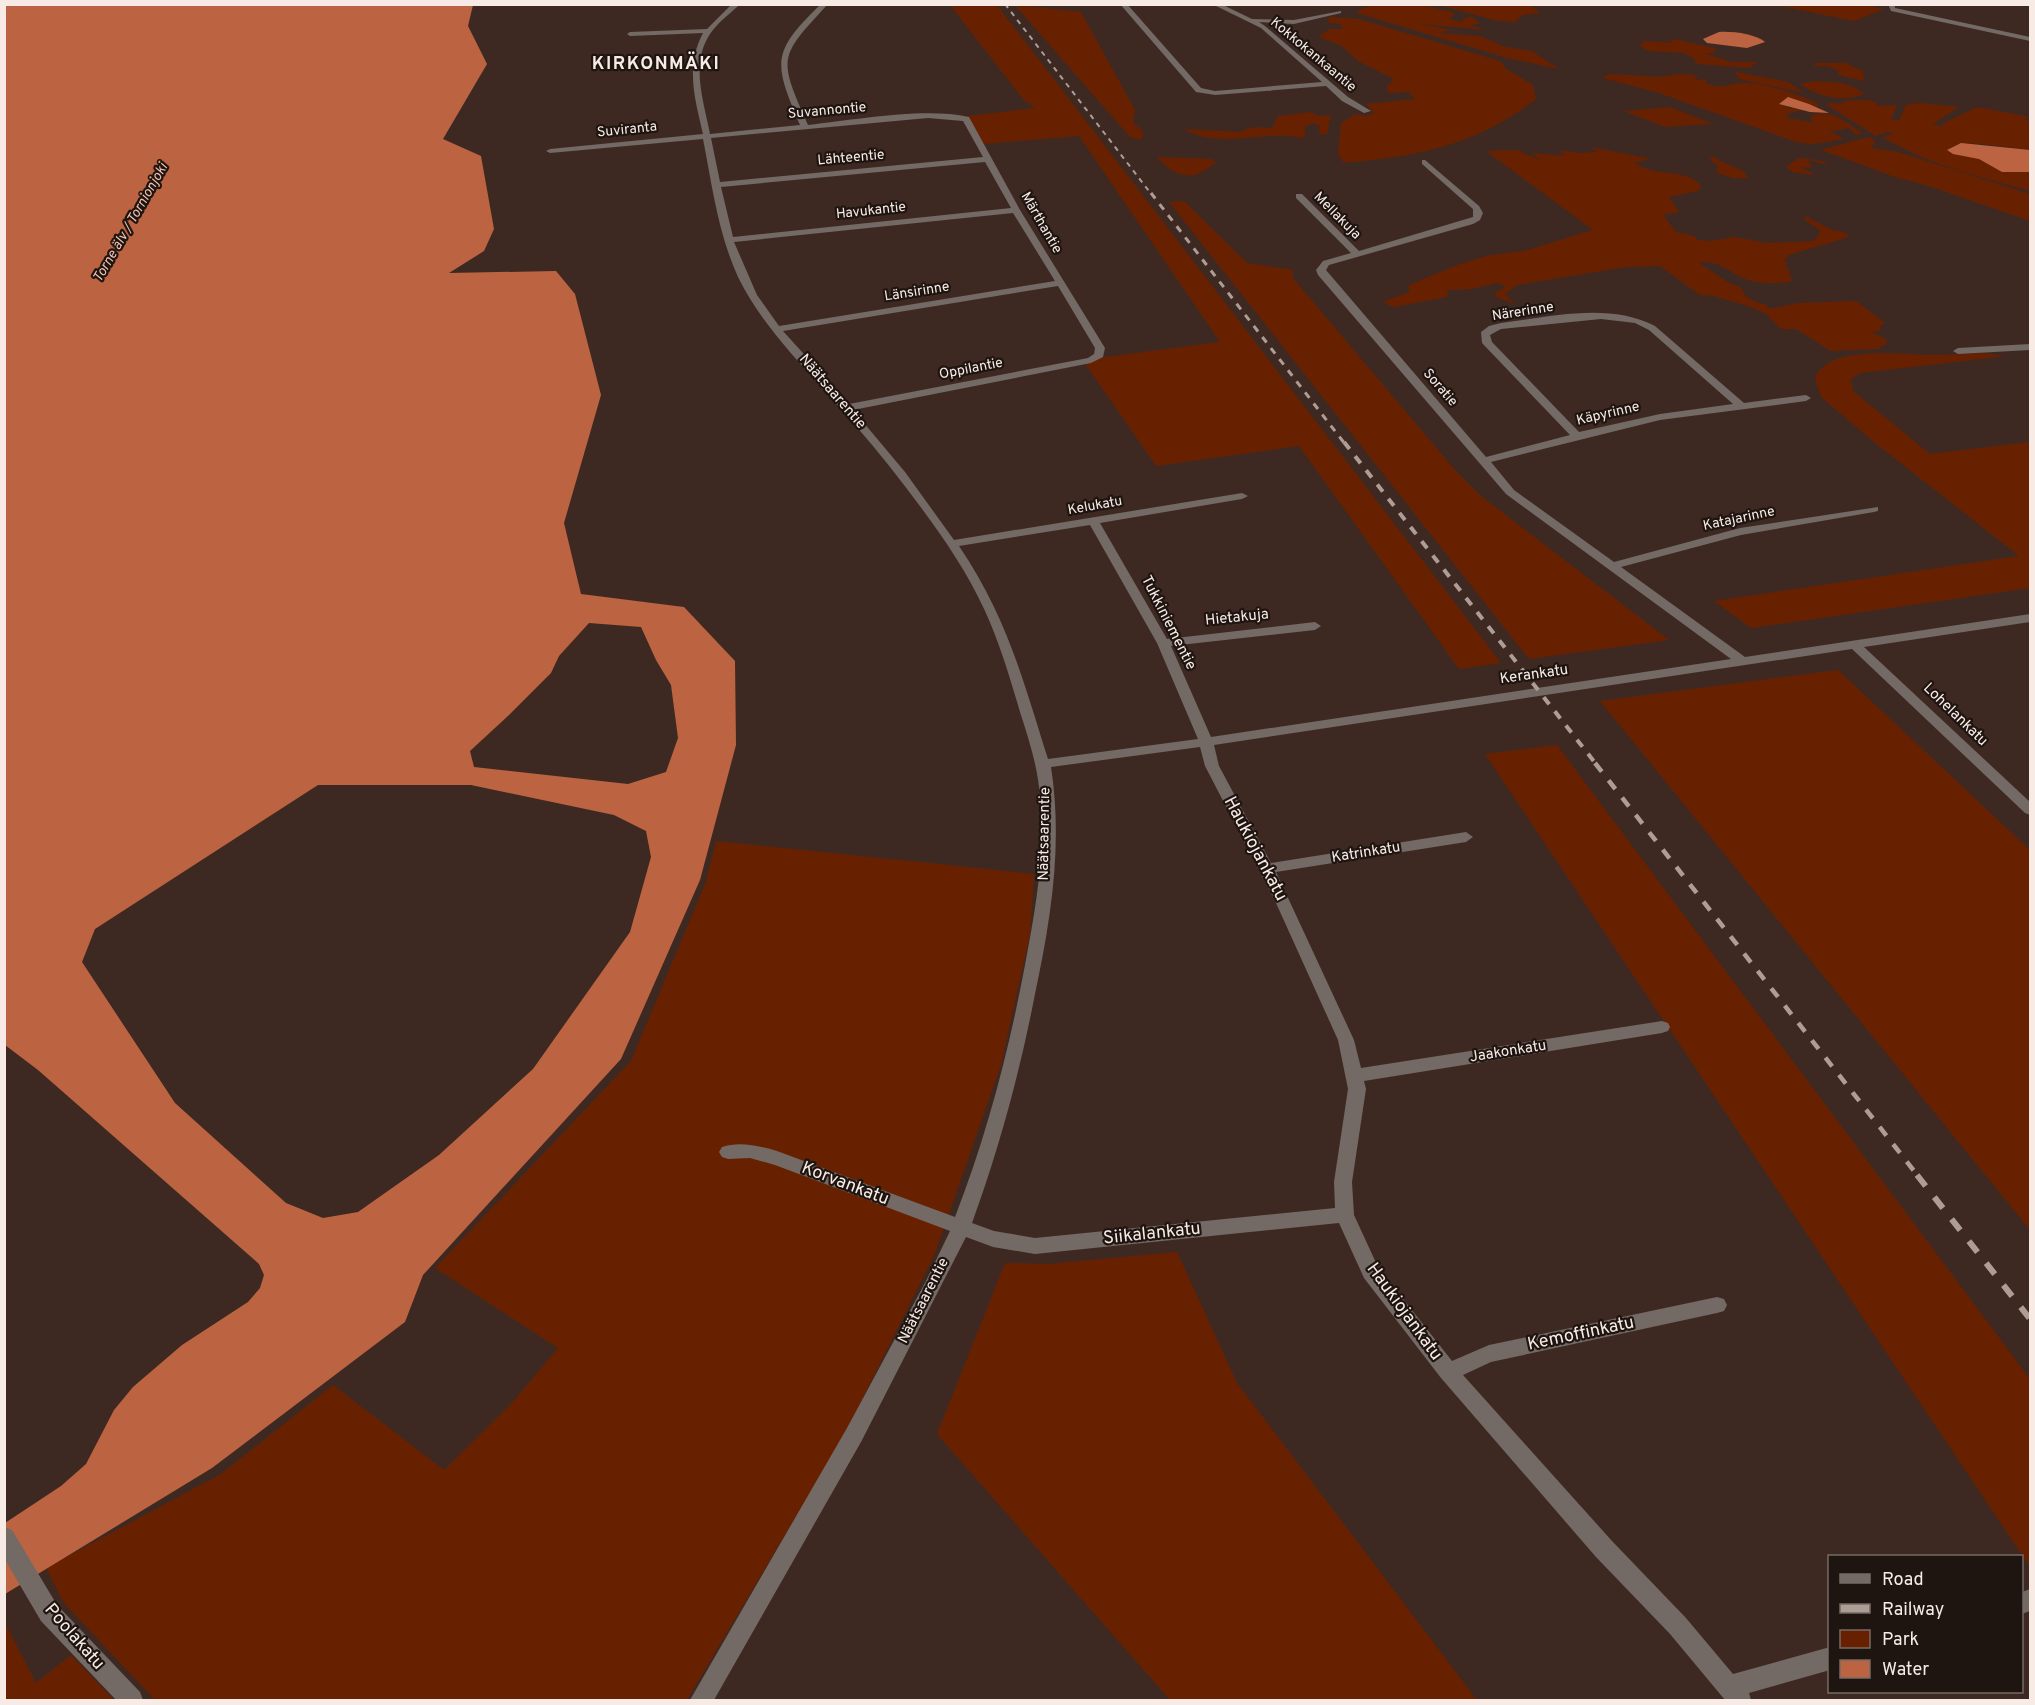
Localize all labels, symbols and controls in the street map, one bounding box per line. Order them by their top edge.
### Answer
street label: Kokkokankaantie [1266,14,1360,96]
district label: KIRKONMÄKI [592,51,720,76]
street label: Suvannontie [787,99,867,123]
street label: Suviranta [596,118,658,142]
street label: Lähteentie [817,147,885,169]
water label: Torne älv / Tornionjoki [90,159,173,286]
street label: Märthantie [1017,189,1065,257]
street label: Mellakuja [1310,189,1364,243]
street label: Havukantie [835,199,907,223]
street label: Länsirinne [883,278,951,306]
street label: Närerinne [1491,299,1555,325]
street label: Näätsaarentie [794,350,870,434]
street label: Oppilantie [938,354,1004,384]
street label: Soratie [1419,366,1461,410]
street label: Käpyrinne [1575,398,1641,430]
street label: Kelukatu [1066,493,1124,519]
street label: Katajarinne [1702,503,1776,535]
street label: Tukkiniementie [1136,573,1200,673]
street label: Hietakuja [1204,605,1270,631]
street label: Kerankatu [1499,661,1569,689]
street label: Lohelankatu [1919,679,1991,751]
street label: Näätsaarentie [1035,787,1055,881]
street label: Haukiojankatu [1218,793,1292,905]
street label: Katrinkatu [1330,838,1402,868]
street label: Jaakonkatu [1468,1037,1548,1067]
street label: Korvankatu [798,1157,892,1211]
street label: Siikalankatu [1102,1217,1202,1251]
street label: Näätsaarentie [894,1255,954,1347]
street label: Haukiojankatu [1361,1259,1447,1365]
street label: Kemoffinkatu [1526,1311,1636,1357]
legend [1828,1555,2023,1693]
text: Road [1882,1569,1924,1592]
street label: Poolakatu [39,1599,109,1675]
text: Railway [1882,1599,1944,1622]
text: Park [1882,1629,1919,1652]
text: Water [1882,1659,1929,1682]

